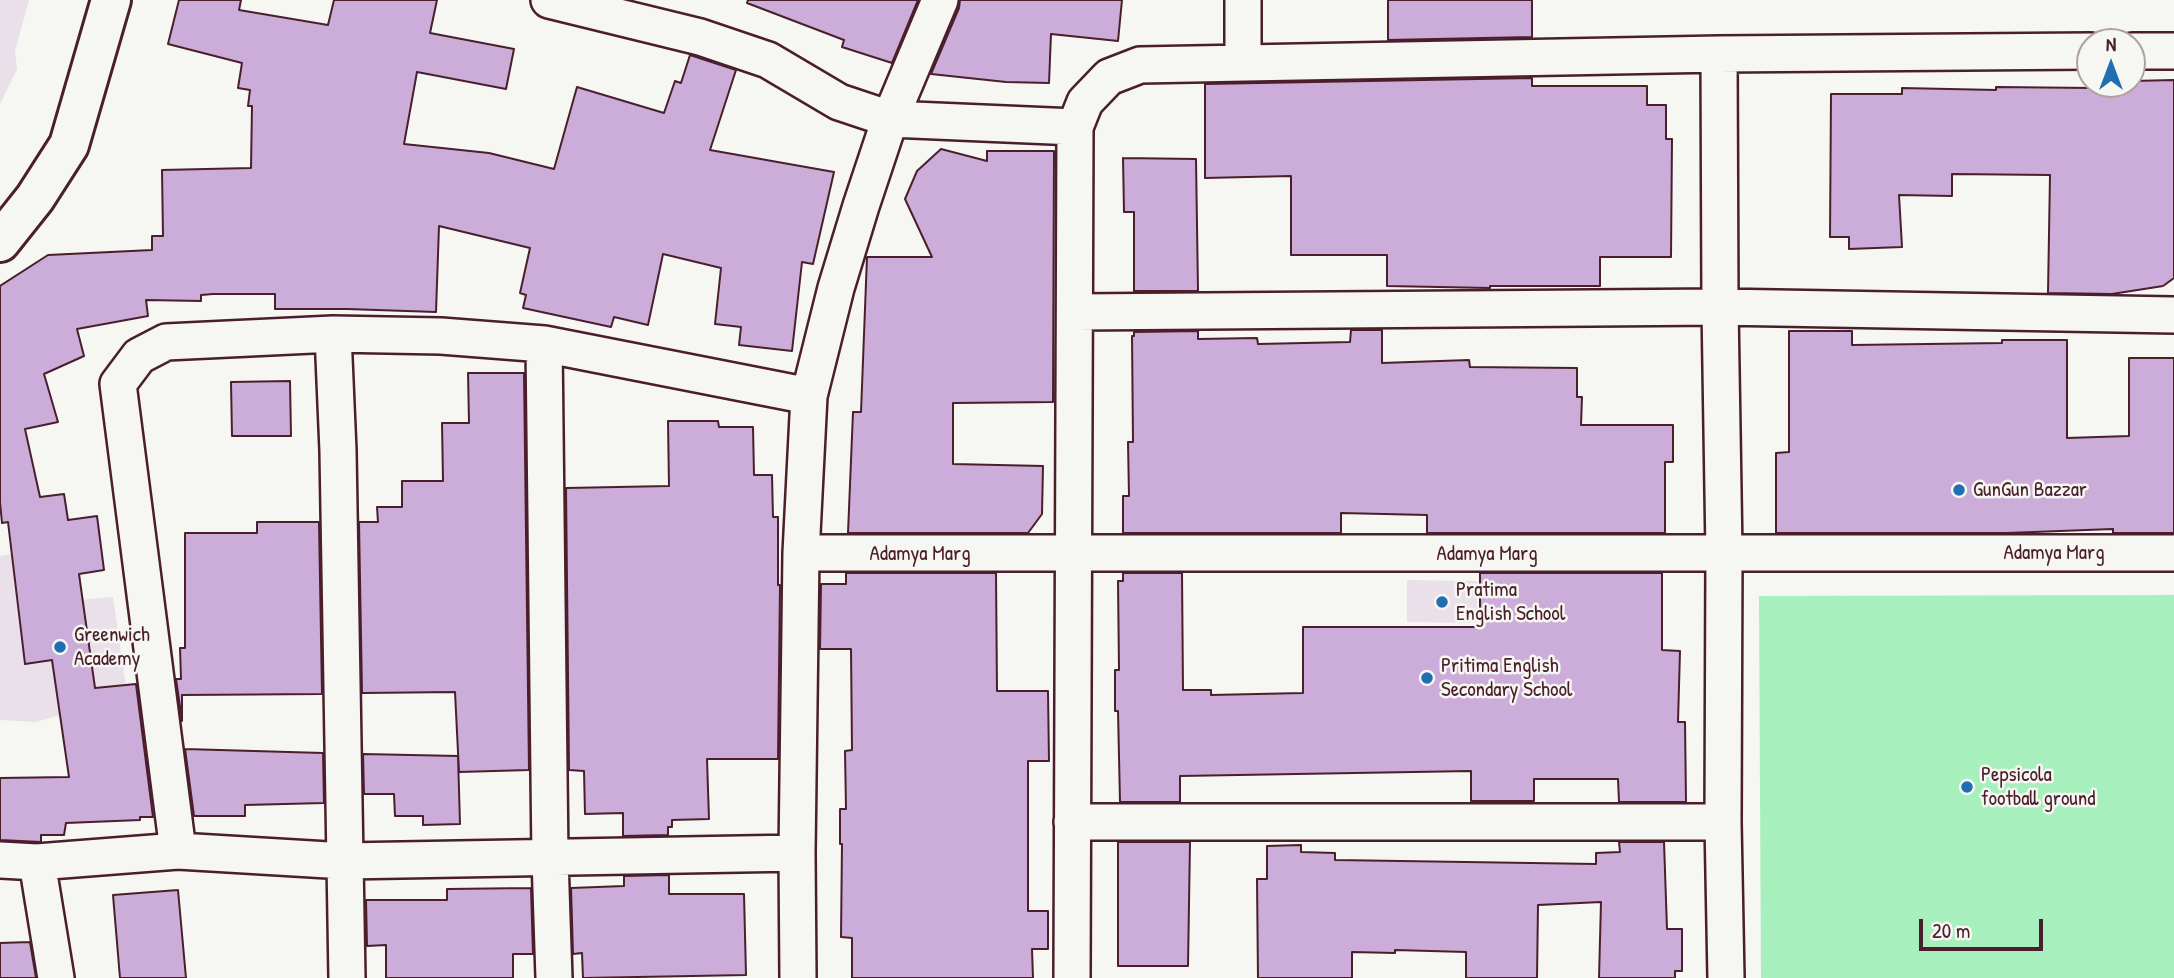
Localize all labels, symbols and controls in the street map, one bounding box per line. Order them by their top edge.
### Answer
north arrow [2076,28,2146,98]
text: N [2106,31,2116,57]
place label: GunGun Bazzar [1973,477,2087,503]
marker: GunGun Bazzar [1951,482,1967,498]
street label: Adamya Marg [2003,540,2105,566]
street label: Adamya Marg [869,541,971,567]
street label: Adamya Marg [1436,541,1538,567]
place label: Pratima English School [1456,577,1565,627]
marker: Pratima English School [1434,594,1450,610]
place label: Greenwich Academy [74,622,150,672]
marker: Greenwich Academy [52,639,68,655]
place label: Pritima English Secondary School [1441,653,1572,703]
marker: Pritima English Secondary School [1419,670,1435,686]
place label: Pepsicola football ground [1981,762,2095,812]
marker: Pepsicola football ground [1959,779,1975,795]
scale bar [1922,904,2046,948]
text: 20 m [1932,916,1970,945]

